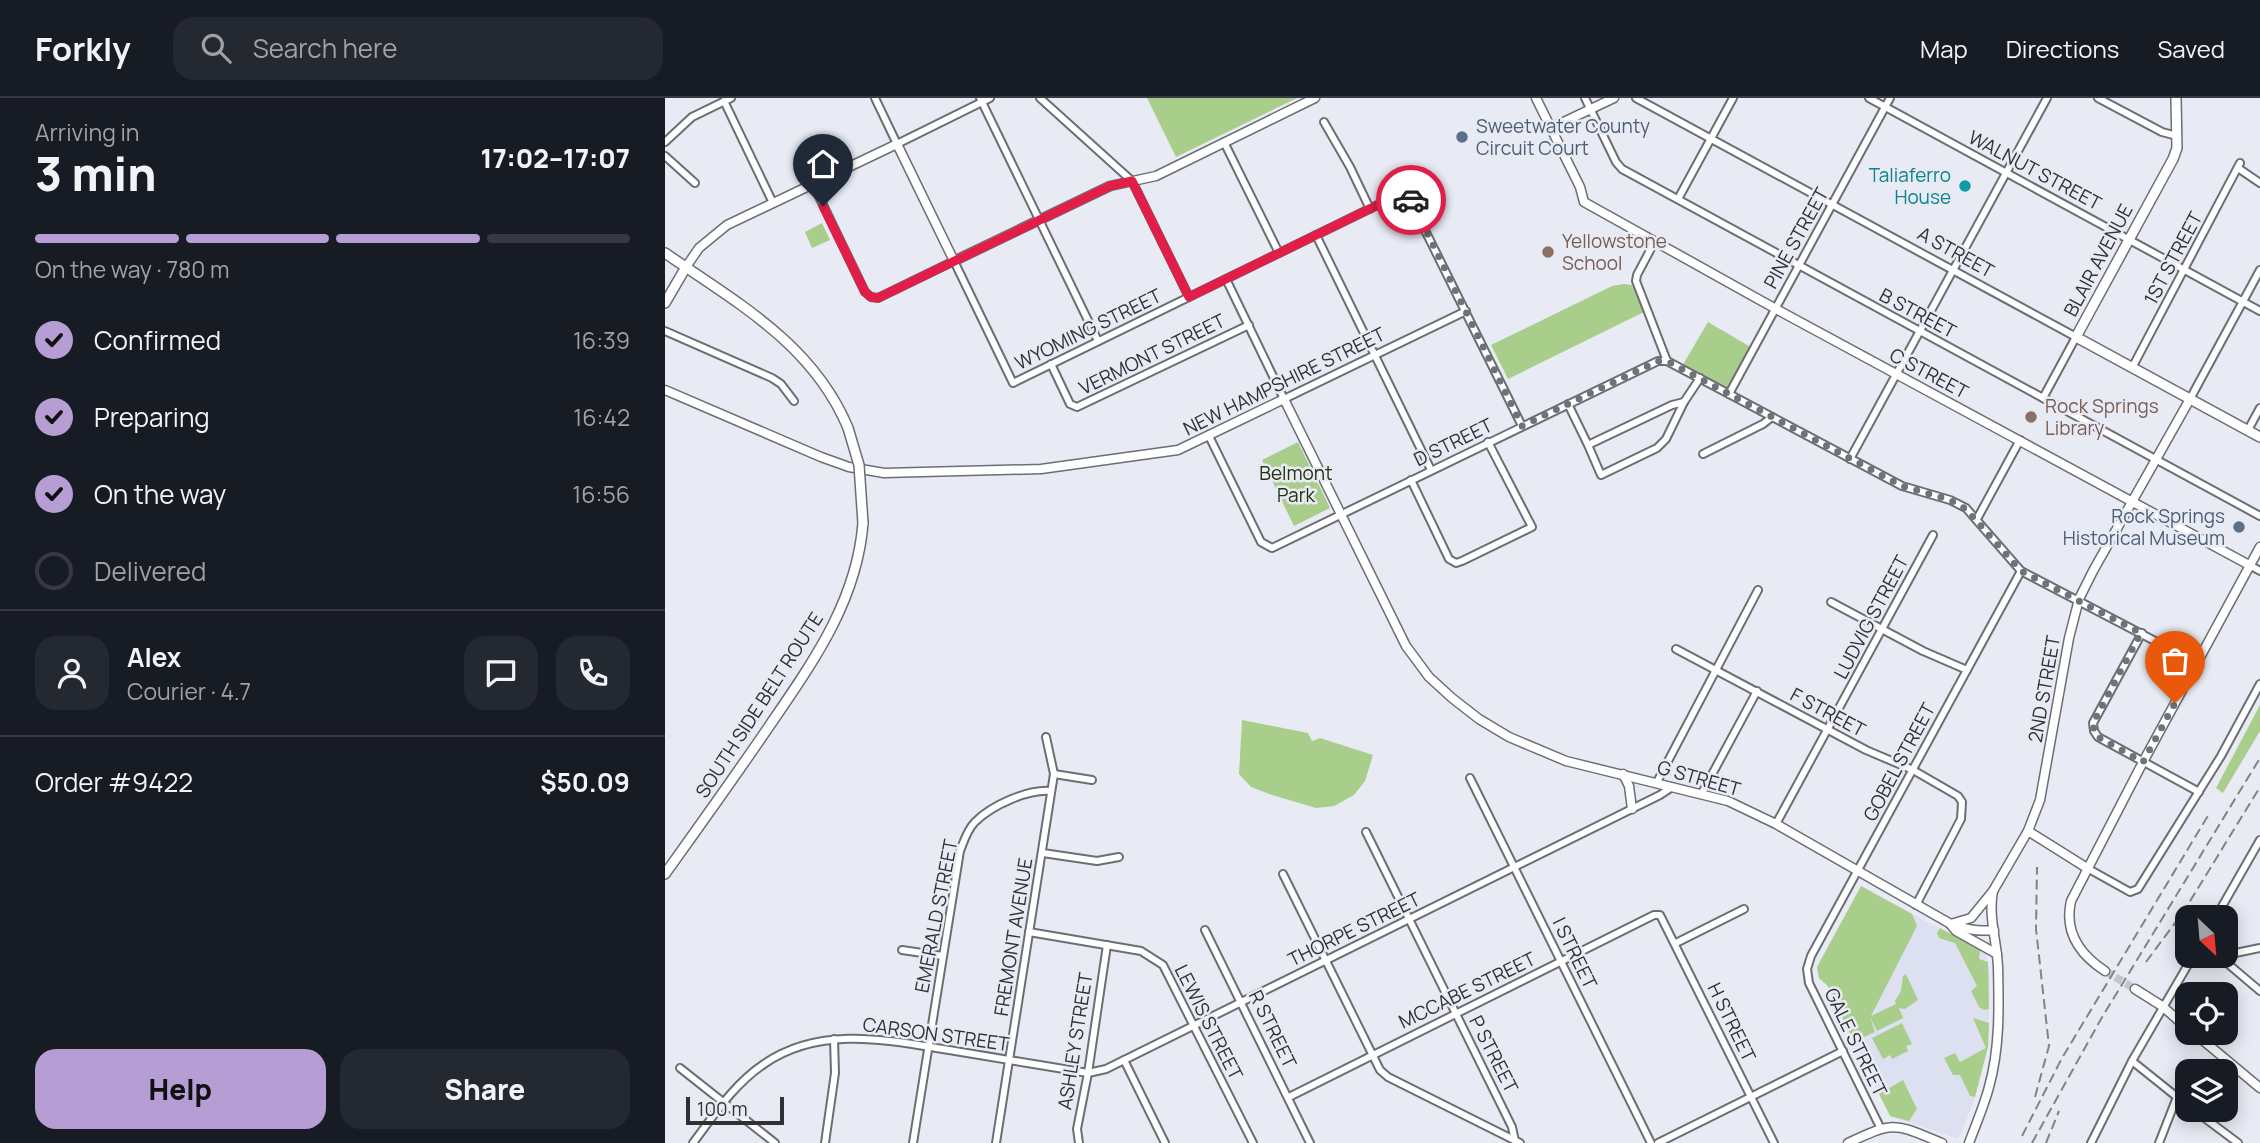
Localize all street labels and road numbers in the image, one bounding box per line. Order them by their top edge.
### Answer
street label: WALNUT STREET [1964,124,2107,216]
street label: PINE STREET [1758,182,1835,293]
street label: BLAIR AVENUE [2057,199,2139,321]
street label: 1ST STREET [2138,206,2209,309]
street label: A STREET [1913,220,2000,284]
street label: WYOMING STREET [1010,282,1166,376]
street label: B STREET [1875,282,1962,344]
street label: VERMONT STREET [1075,307,1230,401]
street label: NEW HAMPSHIRE STREET [1179,320,1390,441]
street label: C STREET [1885,341,1973,405]
street label: D STREET [1409,411,1497,472]
street label: LUDVIG STREET [1828,550,1915,683]
street label: SOUTH SIDE BELT ROUTE [689,607,829,803]
street label: 2ND STREET [2022,633,2066,745]
street label: F STREET [1786,681,1871,743]
street label: GOBEL STREET [1857,698,1941,826]
street label: G STREET [1654,754,1744,802]
street label: EMERALD STREET [908,836,964,995]
street label: FREMONT AVENUE [988,856,1038,1018]
street label: THORPE STREET [1283,885,1425,972]
street label: I STREET [1547,913,1604,994]
street label: MCCABE STREET [1394,945,1540,1034]
street label: LEWIS STREET [1169,960,1250,1085]
street label: ASHLEY STREET [1051,970,1099,1111]
street label: H STREET [1702,978,1763,1066]
street label: GALE STREET [1819,984,1894,1101]
street label: R STREET [1243,986,1303,1073]
street label: CARSON STREET [861,1011,1012,1057]
street label: P STREET [1464,1011,1525,1098]

